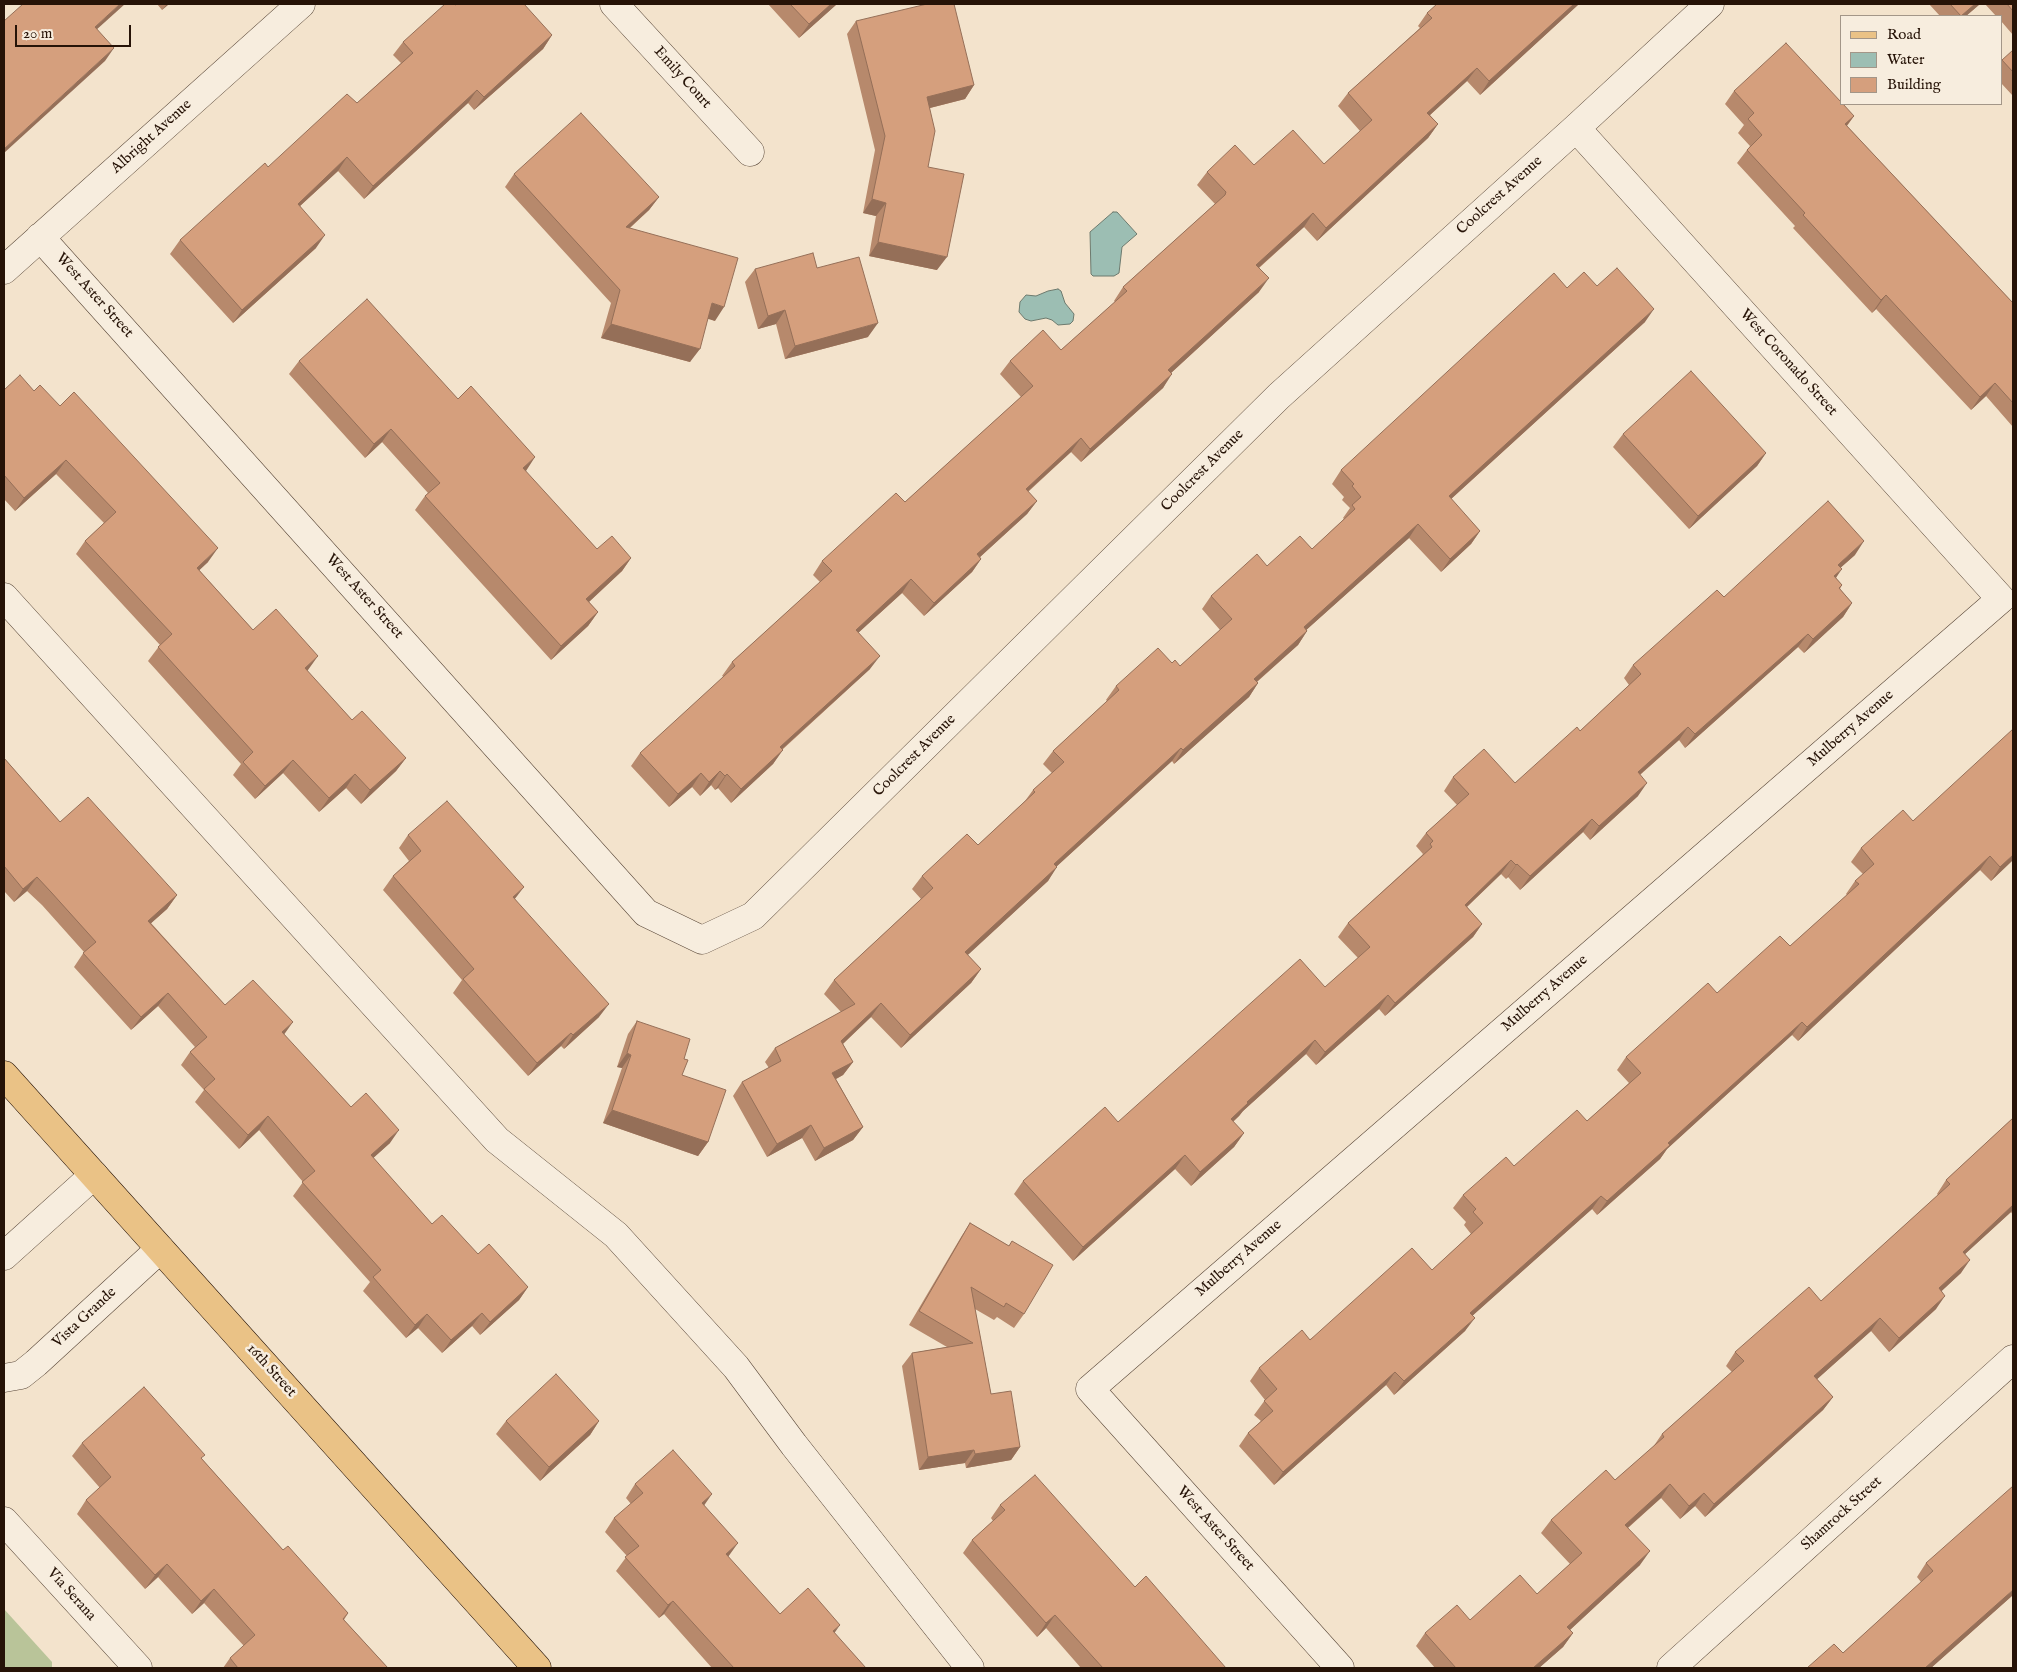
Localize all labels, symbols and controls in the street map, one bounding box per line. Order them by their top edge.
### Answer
scale bar [18,15,134,47]
legend [1840,15,2002,105]
text: 20 m [23,24,52,43]
text: Road [1887,25,1921,44]
street label: Emily Court [649,43,715,113]
text: Water [1887,50,1924,69]
text: Building [1887,75,1941,94]
street label: Albright Avenue [108,96,196,178]
street label: Coolcrest Avenue [1453,153,1547,239]
street label: West Aster Street [51,250,137,342]
street label: West Coronado Street [1735,306,1841,420]
street label: Coolcrest Avenue [1158,426,1248,516]
street label: West Aster Street [321,551,407,643]
street label: Mulberry Avenue [1804,687,1898,771]
street label: Coolcrest Avenue [870,711,960,801]
street label: Mulberry Avenue [1498,952,1592,1036]
street label: Mulberry Avenue [1192,1217,1286,1301]
street label: Vista Grande [49,1284,121,1352]
street label: 16th Street [242,1341,300,1401]
street label: Shamrock Street [1798,1473,1886,1555]
street label: West Aster Street [1172,1483,1258,1575]
street label: Via Serana [43,1565,99,1625]

